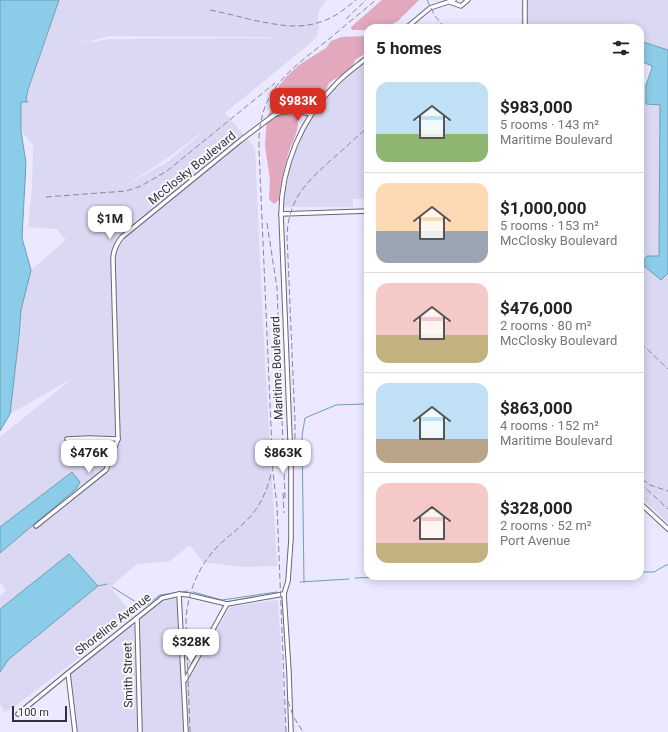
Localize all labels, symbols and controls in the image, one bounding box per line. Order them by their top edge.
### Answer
icon: filters [610,37,632,59]
text: 5 homes [376,38,442,58]
pin: $983K [270,88,326,122]
text: $983K [279,93,317,108]
text: $983,000 [500,97,572,117]
icon: home [408,98,456,146]
text: 5 rooms · 143 m² [500,117,599,132]
street label: McClosky Boulevard [145,128,239,208]
text: Maritime Boulevard [500,132,612,147]
text: $1,000,000 [500,198,586,218]
icon: home [408,199,456,247]
pin: $1M [91,206,129,240]
text: $1M [97,211,123,226]
text: 5 rooms · 153 m² [500,218,599,233]
text: McClosky Boulevard [500,233,617,248]
text: $476,000 [500,298,572,318]
icon: home [408,299,456,347]
street label: Maritime Boulevard [268,316,286,420]
text: 2 rooms · 80 m² [500,318,592,333]
text: McClosky Boulevard [500,333,617,348]
text: $863,000 [500,398,572,418]
icon: home [408,399,456,447]
text: 4 rooms · 152 m² [500,418,599,433]
text: Maritime Boulevard [500,433,612,448]
pin: $476K [61,440,117,474]
pin: $863K [255,440,311,474]
text: $476K [70,445,108,460]
text: $863K [264,445,302,460]
text: $328,000 [500,498,572,518]
icon: home [408,499,456,547]
text: 2 rooms · 52 m² [500,518,592,533]
text: Port Avenue [500,533,570,548]
street label: Shoreline Avenue [72,590,154,658]
pin: $328K [163,629,219,663]
text: $328K [172,634,210,649]
street label: Smith Street [120,642,136,708]
scale bar [12,704,67,723]
text: 100 m [18,706,49,719]

